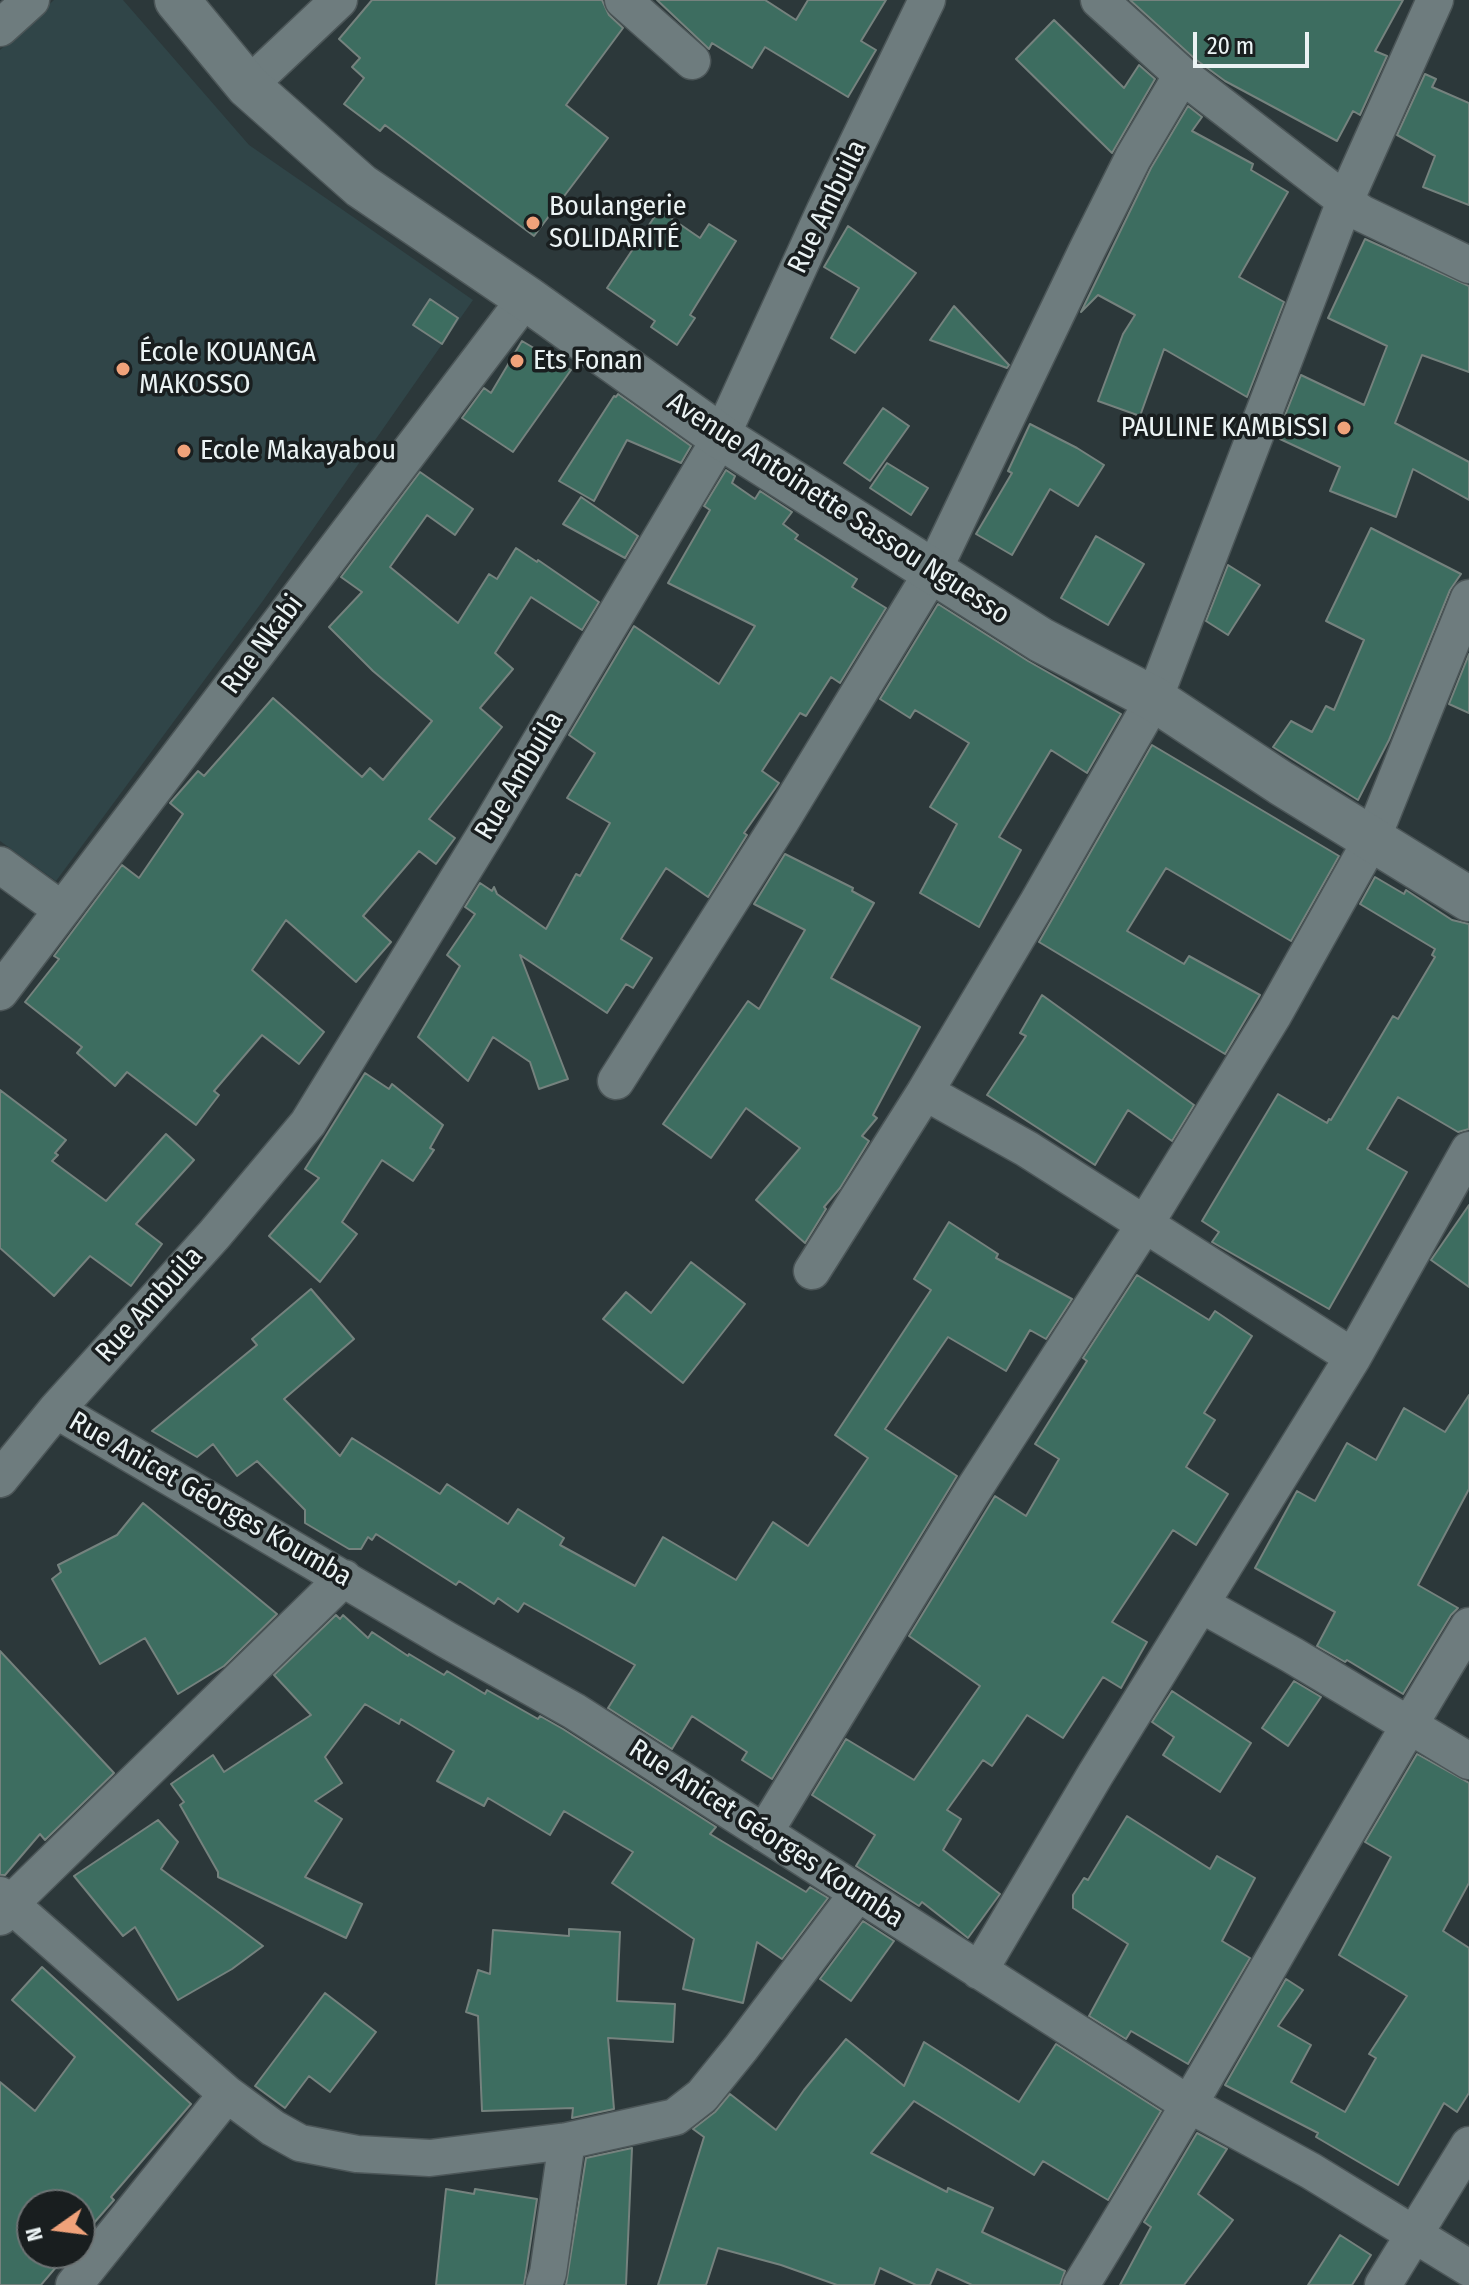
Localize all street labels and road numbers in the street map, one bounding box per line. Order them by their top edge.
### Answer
street label: Rue Ambuila [781,135,875,279]
street label: Avenue Antoinette Sassou Nguesso [661,386,1015,632]
street label: Rue Nkabi [215,589,311,701]
street label: Rue Ambuila [468,706,572,846]
street label: Rue Ambuila [89,1240,211,1370]
street label: Rue Anicet Géorges Koumba [63,1405,357,1595]
street label: Rue Anicet Géorges Koumba [622,1733,910,1935]

